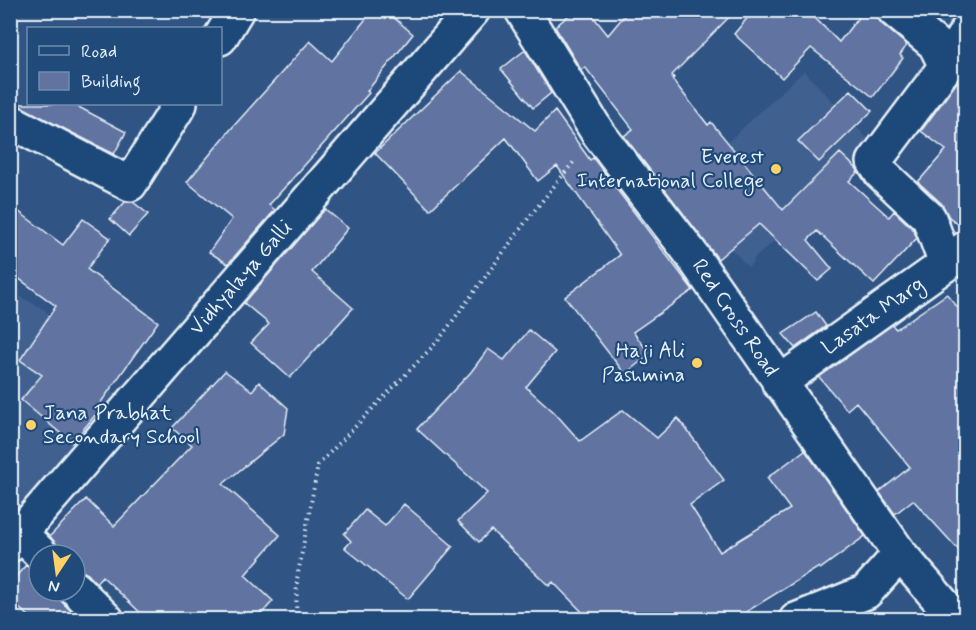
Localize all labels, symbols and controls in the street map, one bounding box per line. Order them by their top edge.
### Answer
legend [27,27,222,105]
text: Road [81,40,117,64]
text: Building [81,70,141,96]
place label: Everest International College [577,143,764,196]
marker: Everest International College [769,162,783,176]
street label: Vidhyalaya Galli [183,214,299,342]
street label: Red Cross Road [685,254,785,382]
street label: Lasata Marg [816,271,930,362]
place label: Haji Ali Pashmina [602,337,685,389]
marker: Haji Ali Pashmina [690,356,704,370]
place label: Jana Prabhat Secondary School [43,399,200,451]
marker: Jana Prabhat Secondary School [24,418,38,432]
north arrow [27,543,87,603]
text: N [46,575,62,598]

